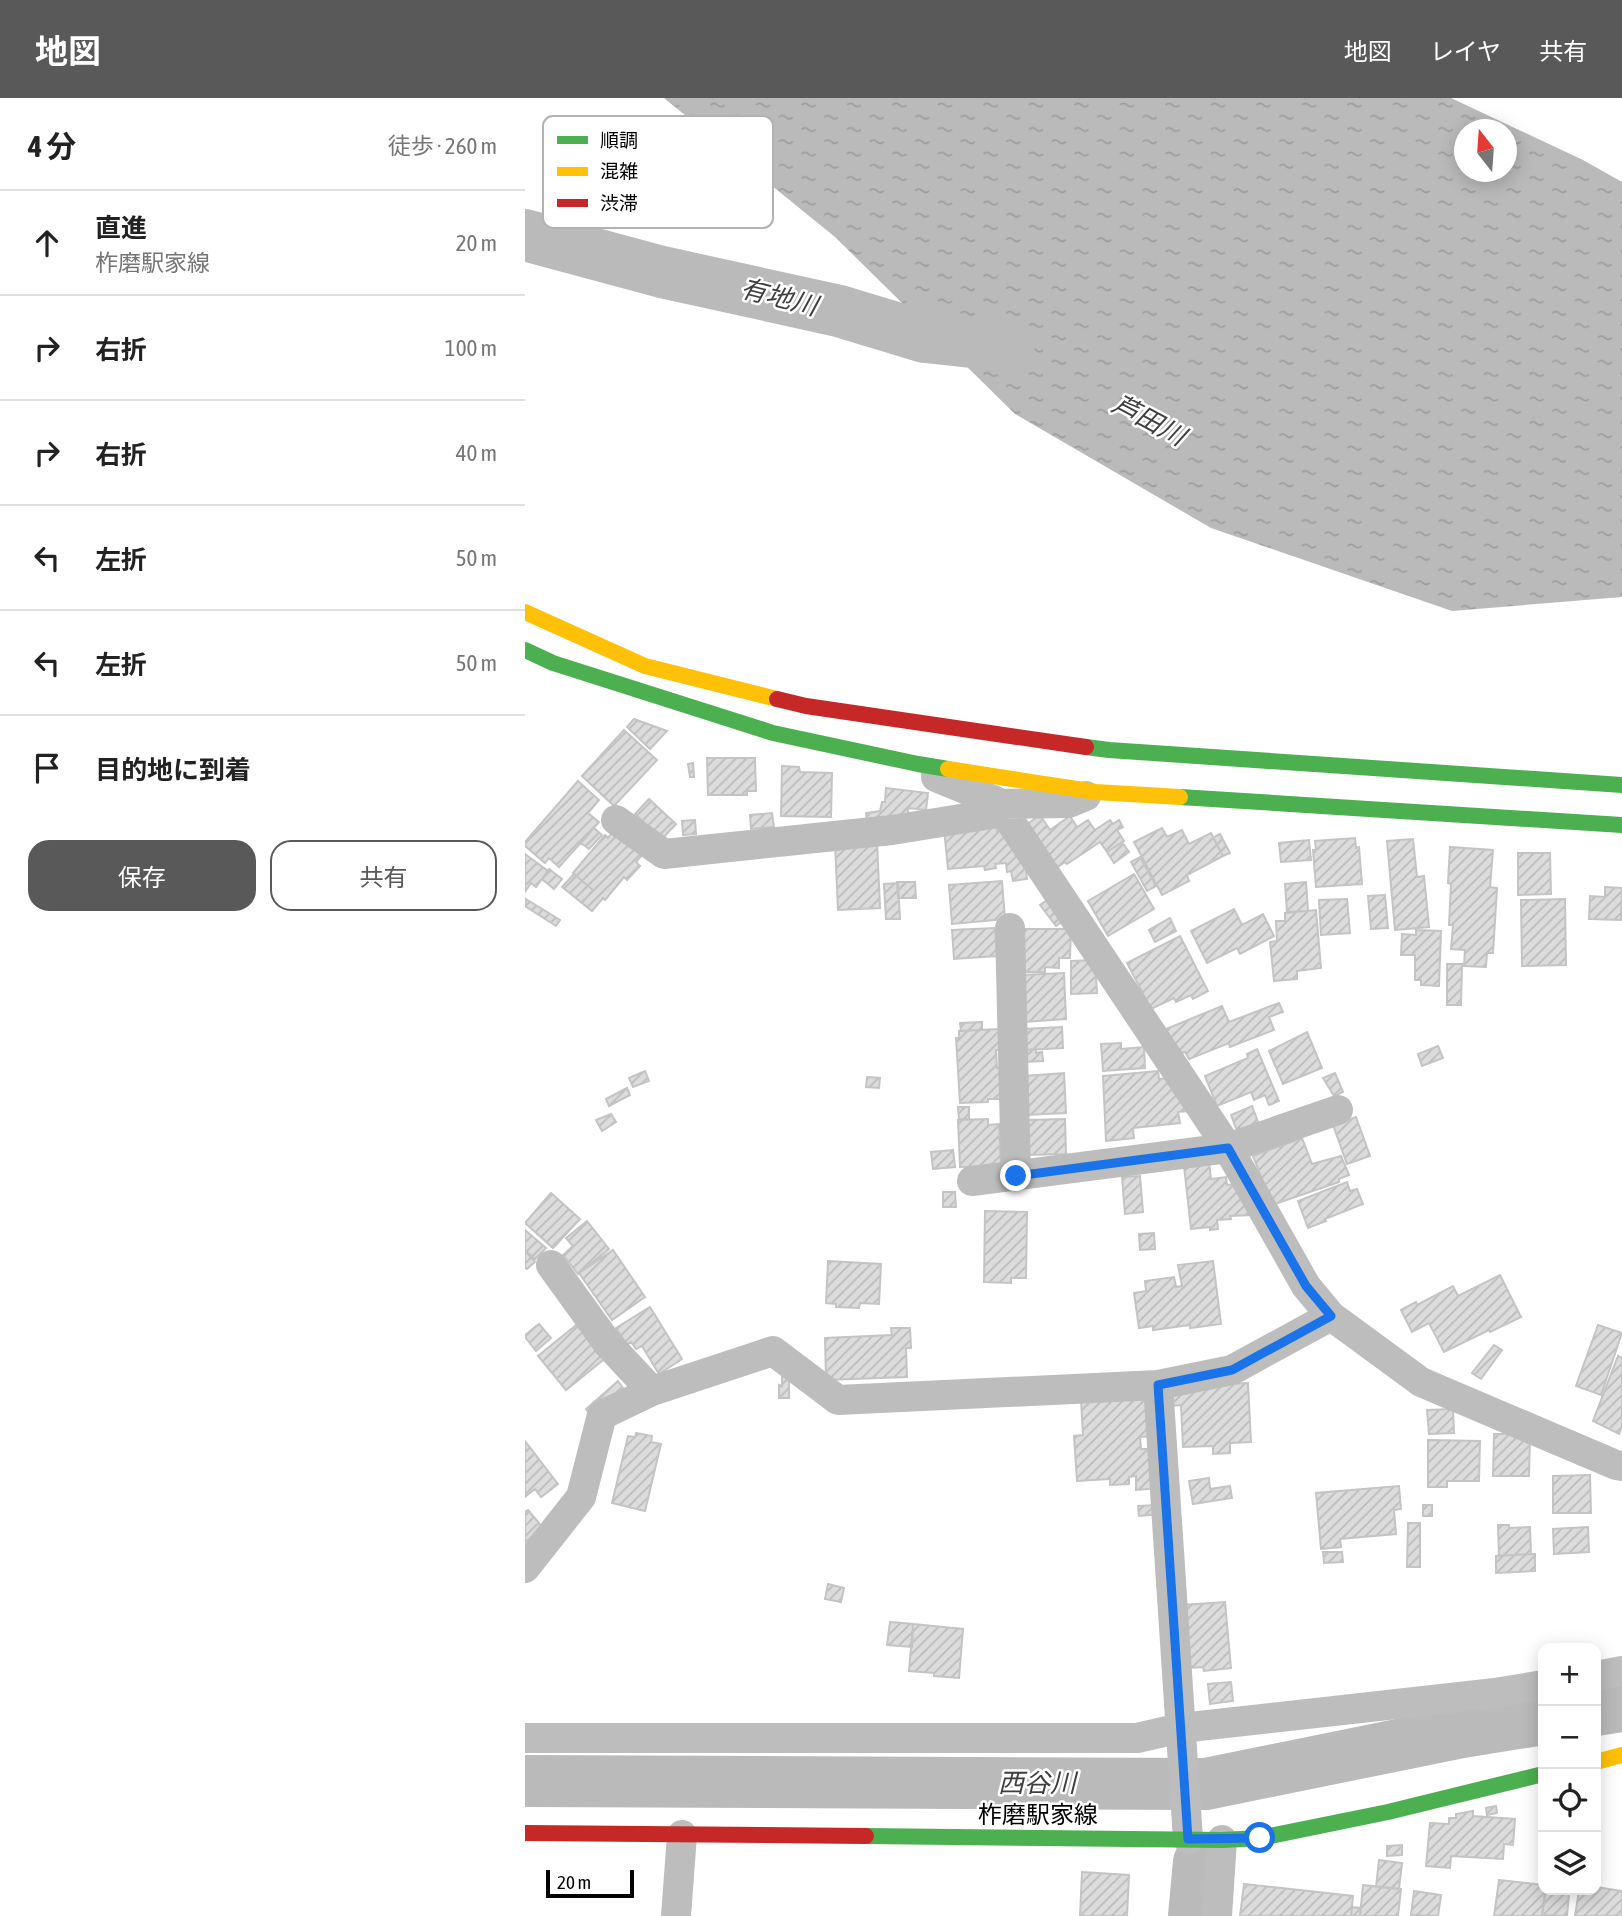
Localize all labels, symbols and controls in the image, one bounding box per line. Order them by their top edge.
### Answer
text: 地図 [35,32,101,70]
text: 地図 [1344,38,1392,65]
text: レイヤ [1430,38,1501,65]
text: 共有 [1539,38,1587,65]
legend [543,116,773,228]
north arrow [1454,119,1517,182]
text: 4 分 [28,129,76,163]
text: 順調 [600,129,638,151]
text: 徒歩 · 260 m [388,133,497,159]
text: 混雑 [600,160,638,182]
text: 渋滞 [600,192,638,214]
text: 直進 [95,213,147,243]
icon: ahead [28,224,66,262]
text: 20 m [456,230,497,256]
text: 柞磨駅家線 [95,250,210,276]
water label: 有地川 [738,273,823,322]
icon: right [28,329,66,367]
text: 右折 [95,335,147,365]
text: 100 m [445,335,497,361]
water label: 芦田川 [1108,388,1193,453]
icon: right [28,434,66,472]
text: 右折 [95,440,147,470]
text: 40 m [456,440,497,466]
icon: left [28,539,66,577]
text: 左折 [95,545,147,575]
text: 50 m [456,545,497,571]
icon: left [28,644,66,682]
text: 左折 [95,650,147,680]
text: 50 m [456,650,497,676]
icon: arrive [28,749,66,787]
text: 目的地に到着 [95,755,251,785]
button: 保存 [28,840,256,911]
button: 共有 [270,840,497,911]
route end [1000,1160,1031,1191]
map controls [1538,1643,1601,1895]
button: + [1538,1643,1601,1706]
button: − [1538,1706,1601,1769]
water label: 西谷川 [998,1768,1079,1798]
button: locate [1538,1769,1601,1832]
street label: 柞磨駅家線 [978,1801,1098,1828]
route start [1244,1822,1275,1853]
button: layers [1538,1832,1601,1895]
scale bar [546,1867,633,1899]
text: 20 m [557,1871,591,1893]

